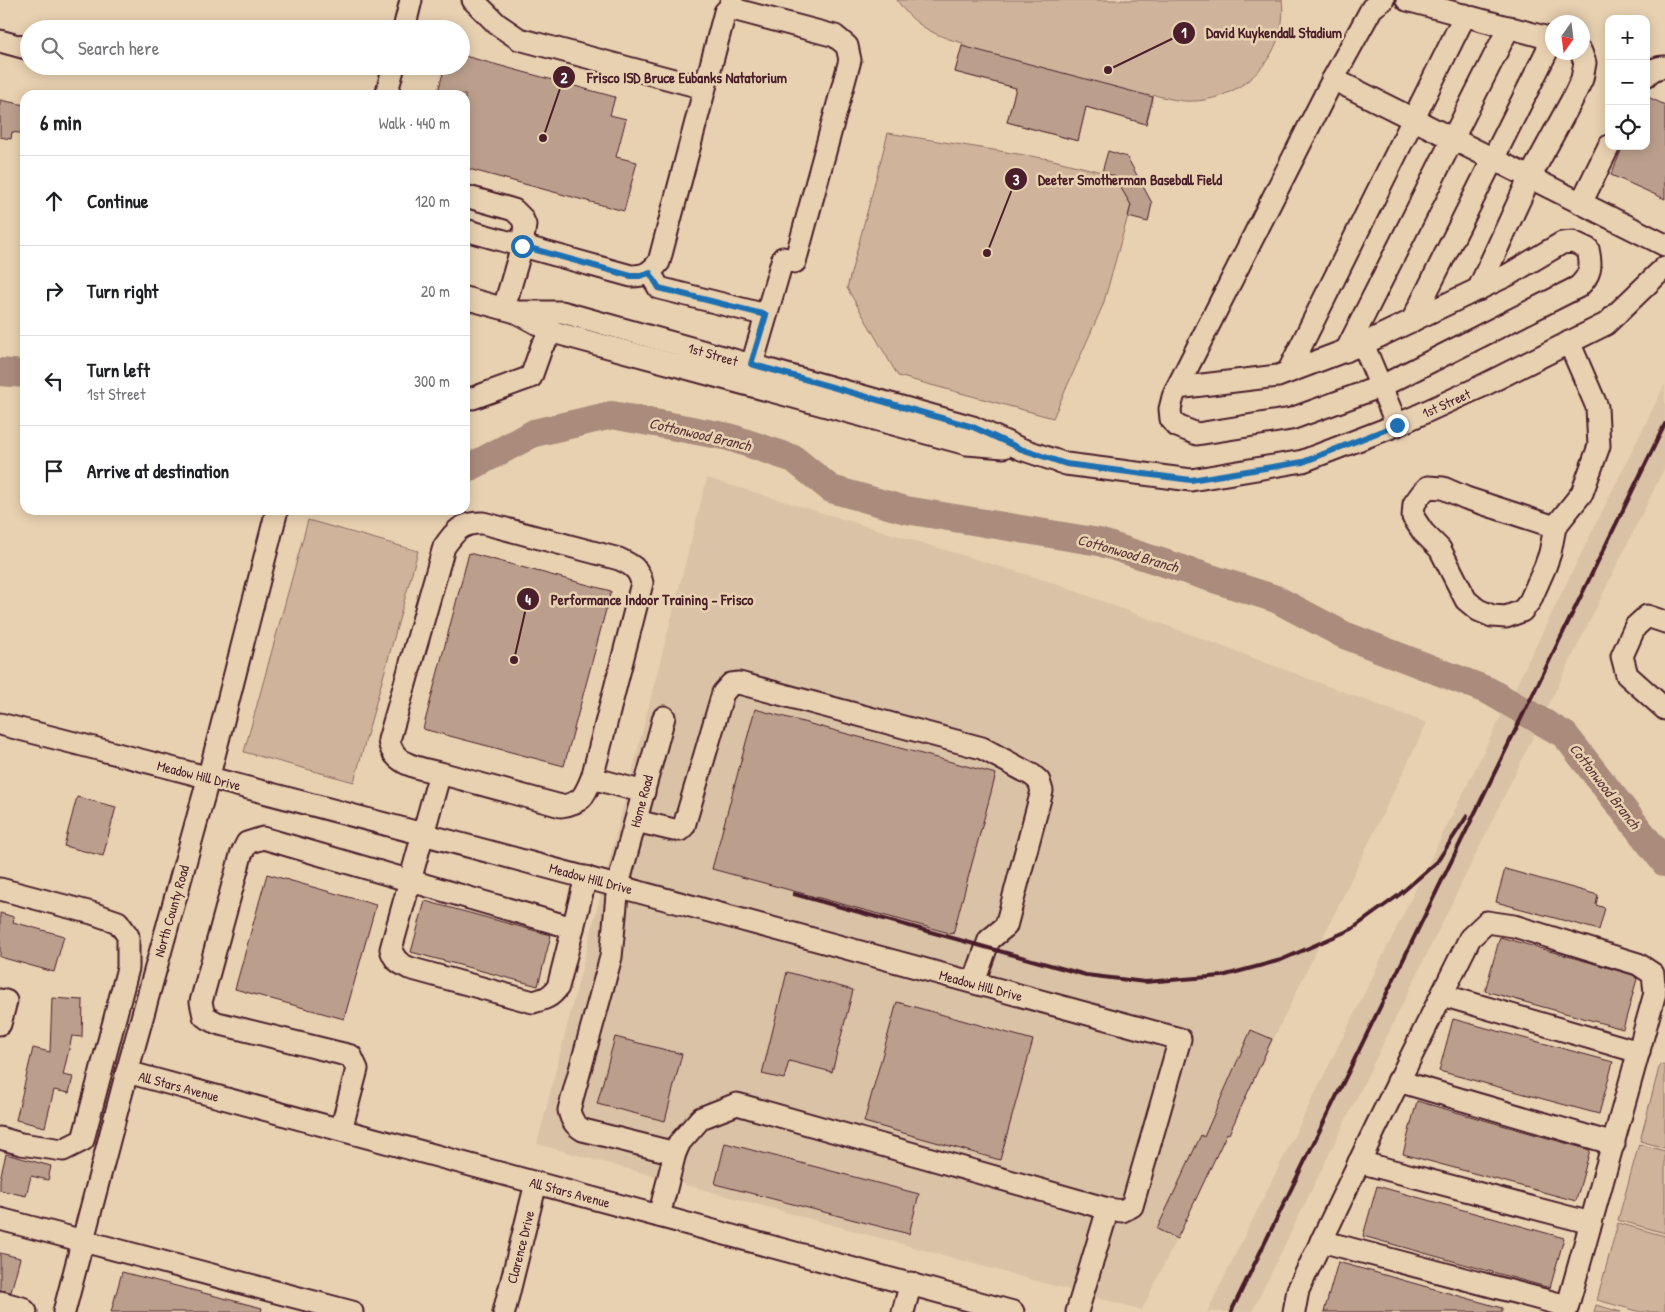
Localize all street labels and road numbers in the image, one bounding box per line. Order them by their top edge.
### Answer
street label: 1st Street [686,338,740,370]
street label: 1st Street [1419,384,1473,422]
street label: Meadow Hill Drive [155,755,243,795]
street label: Home Road [625,772,657,829]
street label: Meadow Hill Drive [547,858,635,898]
street label: North County Road [149,862,194,959]
street label: Meadow Hill Drive [937,965,1025,1005]
street label: All Stars Avenue [137,1066,222,1106]
street label: All Stars Avenue [528,1172,613,1212]
street label: Clarence Drive [502,1208,538,1286]

